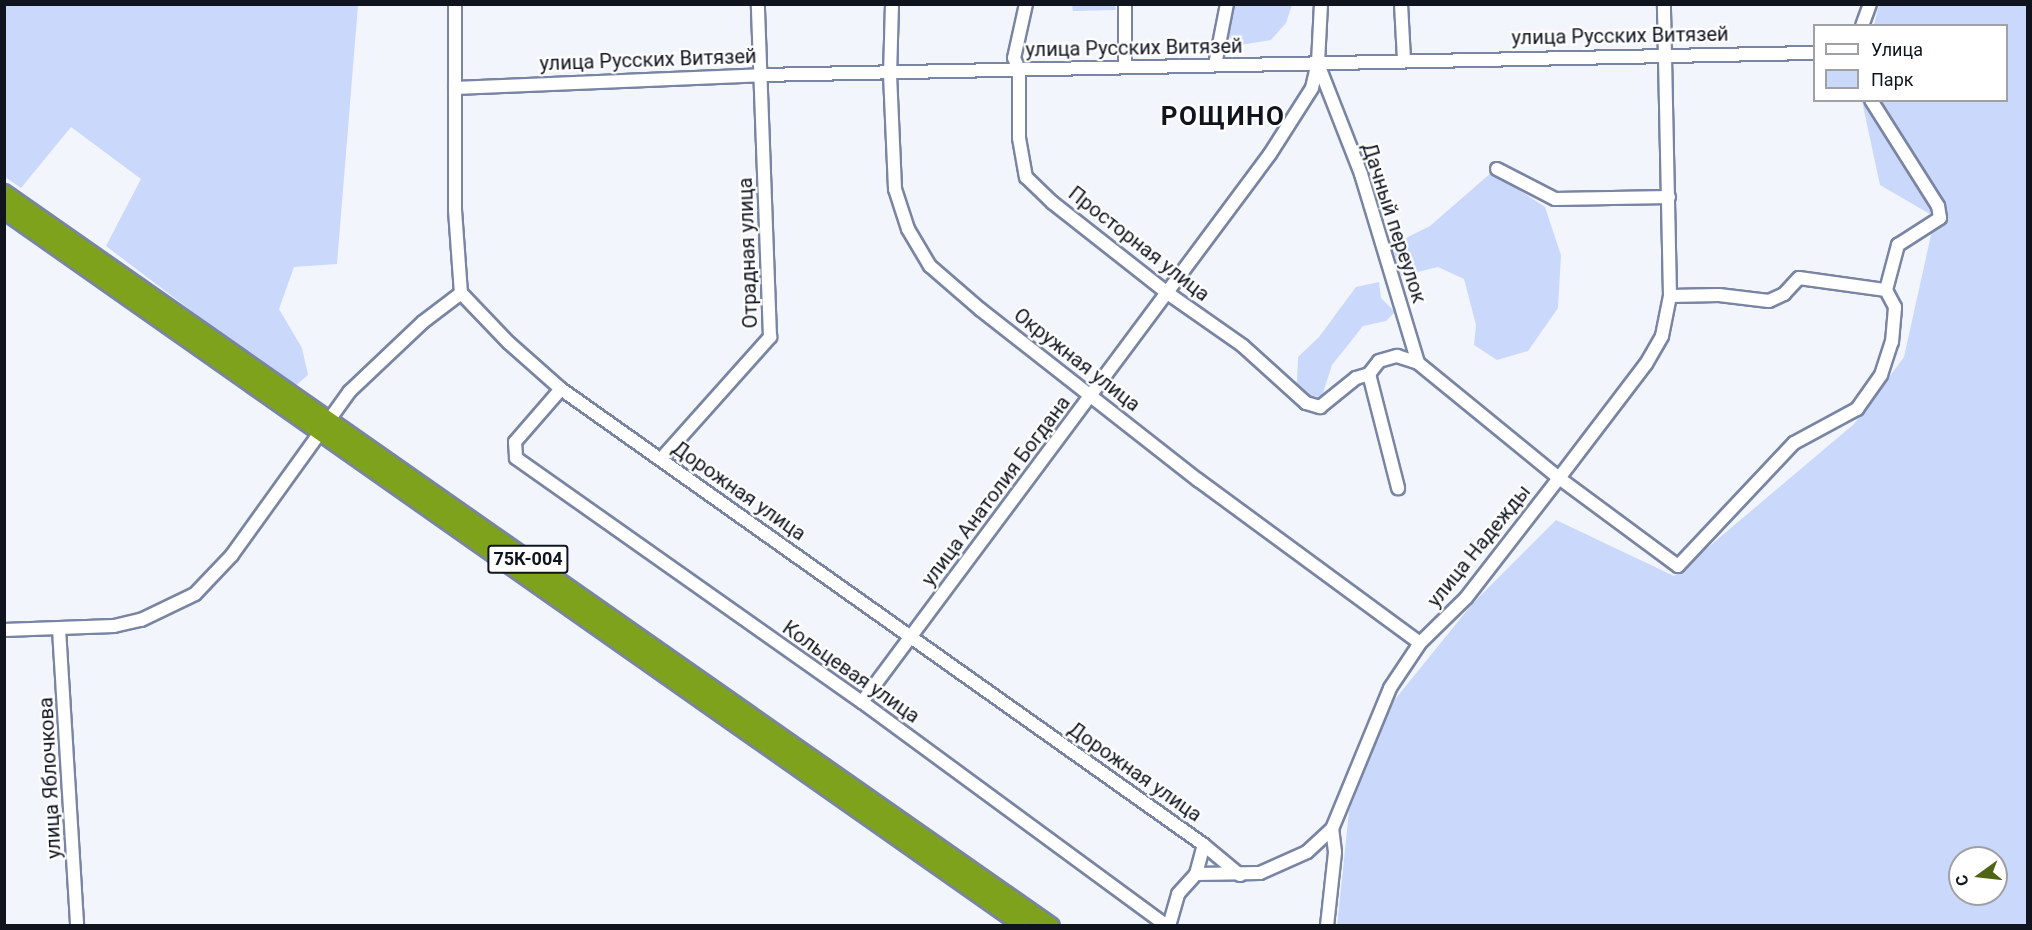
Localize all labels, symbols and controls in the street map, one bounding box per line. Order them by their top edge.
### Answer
street label: улица Русских Витязей [1511,22,1729,50]
legend [1813,24,2008,102]
street label: улица Русских Витязей [1025,34,1243,62]
text: Улица [1871,39,1923,60]
street label: улица Русских Витязей [539,44,757,76]
text: Парк [1871,69,1913,90]
district label: РОЩИНО [1161,101,1285,133]
street label: Дачный переулок [1357,140,1431,306]
street label: Отрадная улица [733,177,763,329]
street label: Просторная улица [1064,181,1214,307]
street label: Окружная улица [1009,303,1145,417]
street label: улица Анатолия Богдана [917,391,1075,591]
street label: Дорожная улица [668,436,810,546]
street label: улица Надежды [1422,480,1536,612]
road number: 75К-004 [486,544,570,574]
street label: Кольцевая улица [778,616,924,728]
street label: улица Яблочкова [34,697,66,859]
street label: Дорожная улица [1064,717,1206,827]
north arrow [1948,846,2008,906]
text: С [1952,873,1973,888]

